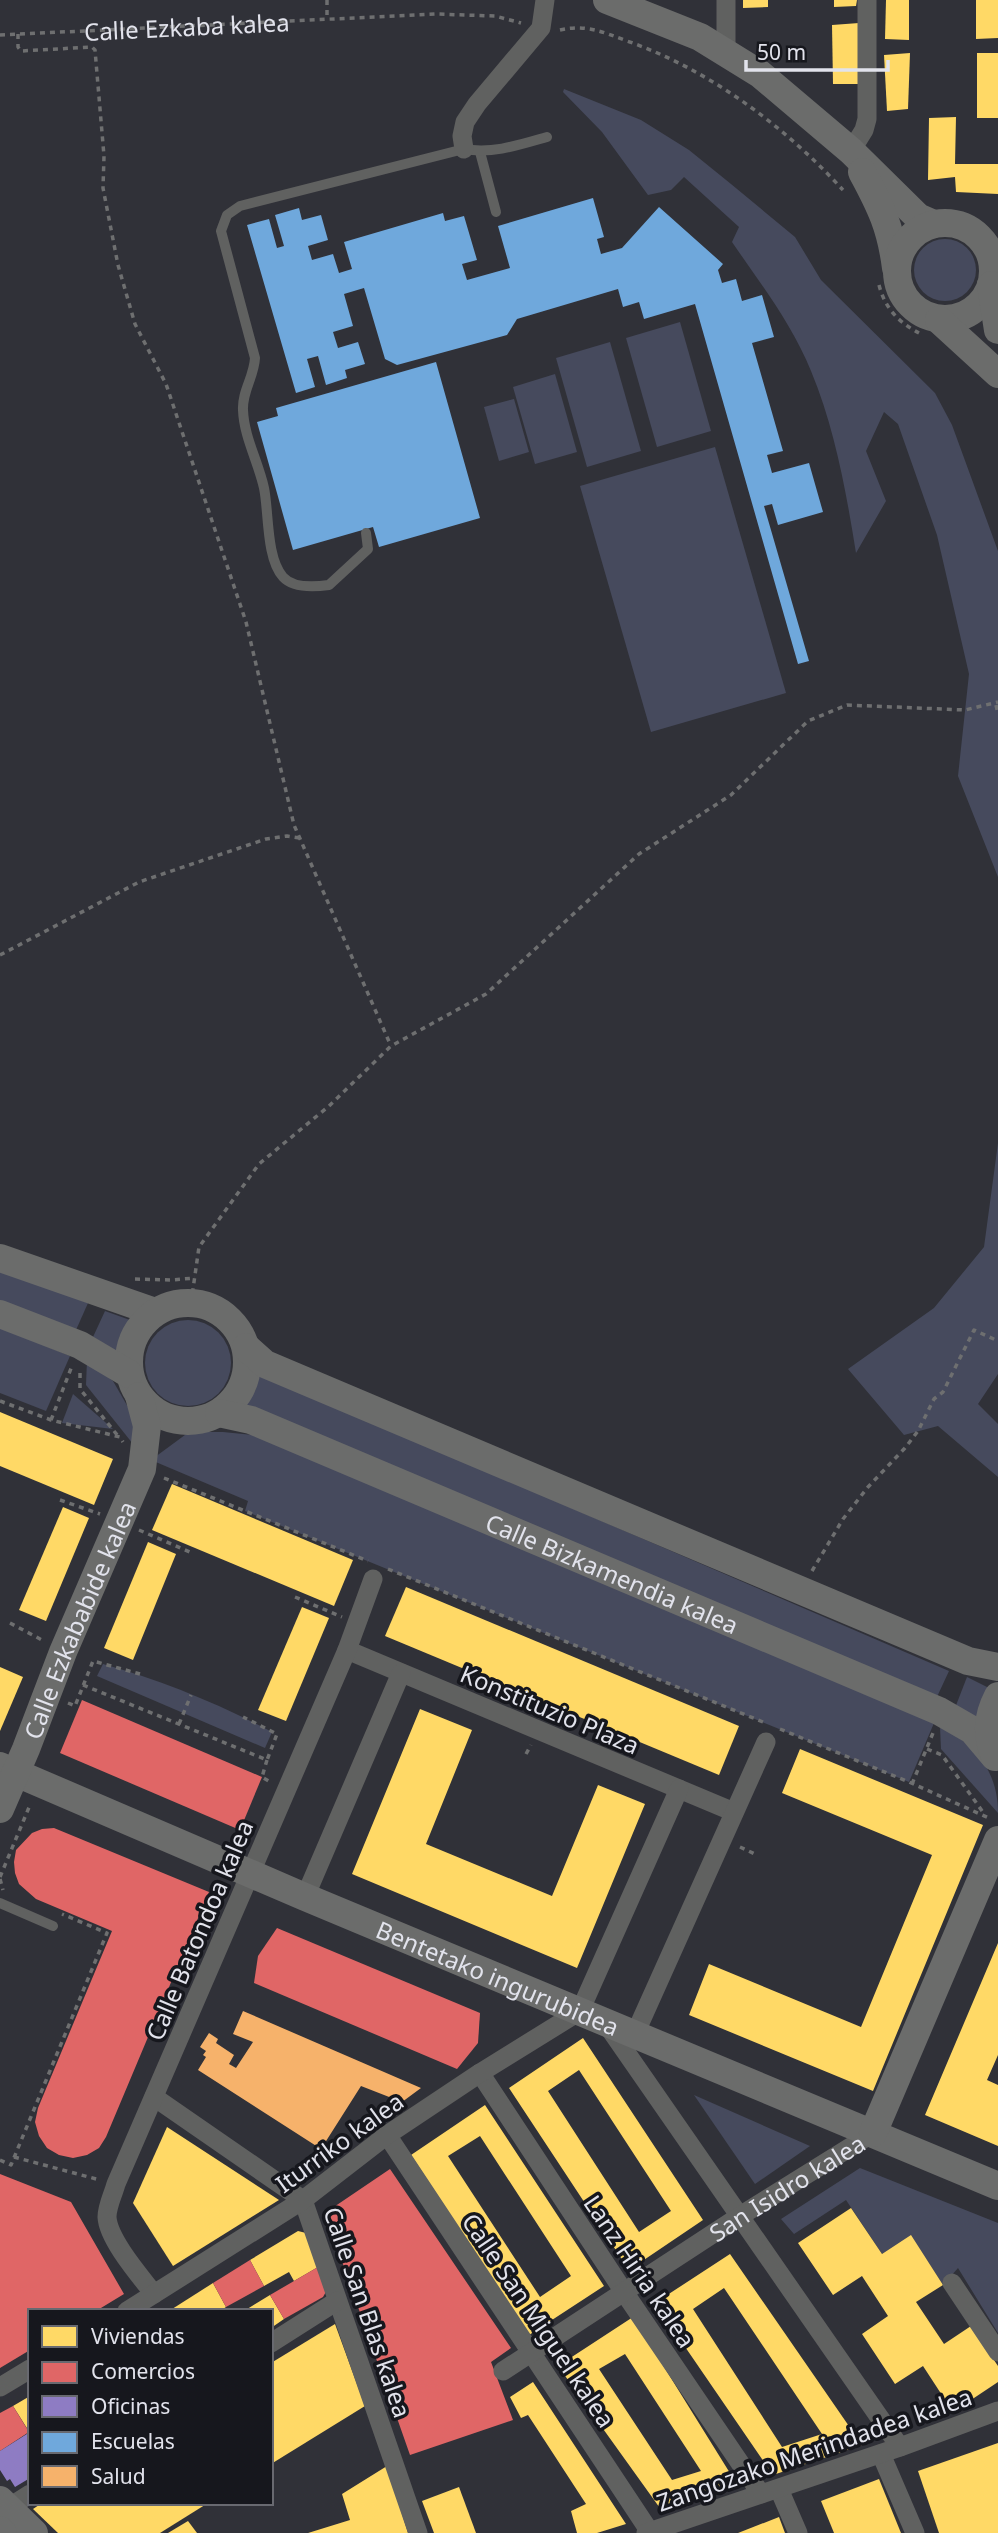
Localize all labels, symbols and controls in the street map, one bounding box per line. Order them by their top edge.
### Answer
street label: Calle Ezkaba kalea [83,5,290,47]
scale bar [746,28,888,72]
text: 50 m [757,38,806,66]
street label: Calle Ezkababide kalea [15,1496,143,1744]
street label: Calle Bizkamendia kalea [481,1505,744,1641]
street label: Konstituzio Plaza [456,1656,644,1762]
street label: Calle Batondoa kalea [138,1815,260,2045]
street label: Bentetako ingurubidea [372,1912,624,2043]
street label: Iturriko kalea [268,2084,410,2200]
street label: San Isidro kalea [702,2126,871,2249]
street label: Lanz Hiria kalea [577,2188,703,2354]
street label: Calle San Blas kalea [316,2202,420,2422]
street label: Calle San Miguel kalea [455,2207,623,2433]
legend [28,2309,273,2505]
text: Viviendas [91,2322,185,2350]
text: Comercios [91,2357,195,2385]
street label: Zangozako Merindadea kalea [652,2379,976,2519]
text: Oficinas [91,2392,170,2420]
text: Escuelas [91,2427,175,2455]
text: Salud [91,2462,146,2490]

